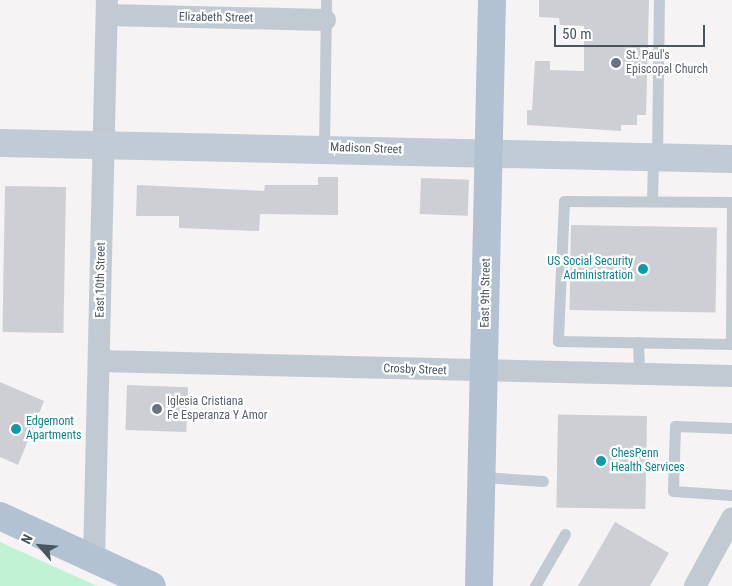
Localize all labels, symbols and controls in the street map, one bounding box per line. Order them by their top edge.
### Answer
street label: Elizabeth Street [179,10,253,26]
scale bar [557,15,708,47]
text: 50 m [562,25,592,43]
place label: St. Paul's Episcopal Church [626,49,708,77]
marker: St. Paul's Episcopal Church [610,57,622,69]
street label: Madison Street [330,141,402,157]
street label: East 10th Street [93,242,109,318]
place label: US Social Security Administration [547,255,633,283]
street label: East 9th Street [478,258,494,328]
marker: US Social Security Administration [637,263,649,275]
street label: Crosby Street [383,362,447,378]
place label: Iglesia Cristiana Fe Esperanza Y Amor [167,395,267,423]
marker: Iglesia Cristiana Fe Esperanza Y Amor [151,403,163,415]
place label: Edgemont Apartments [26,415,82,443]
marker: Edgemont Apartments [10,423,22,435]
place label: ChesPenn Health Services [611,447,685,475]
marker: ChesPenn Health Services [595,455,607,467]
north arrow [15,521,65,571]
text: N [18,532,36,547]

